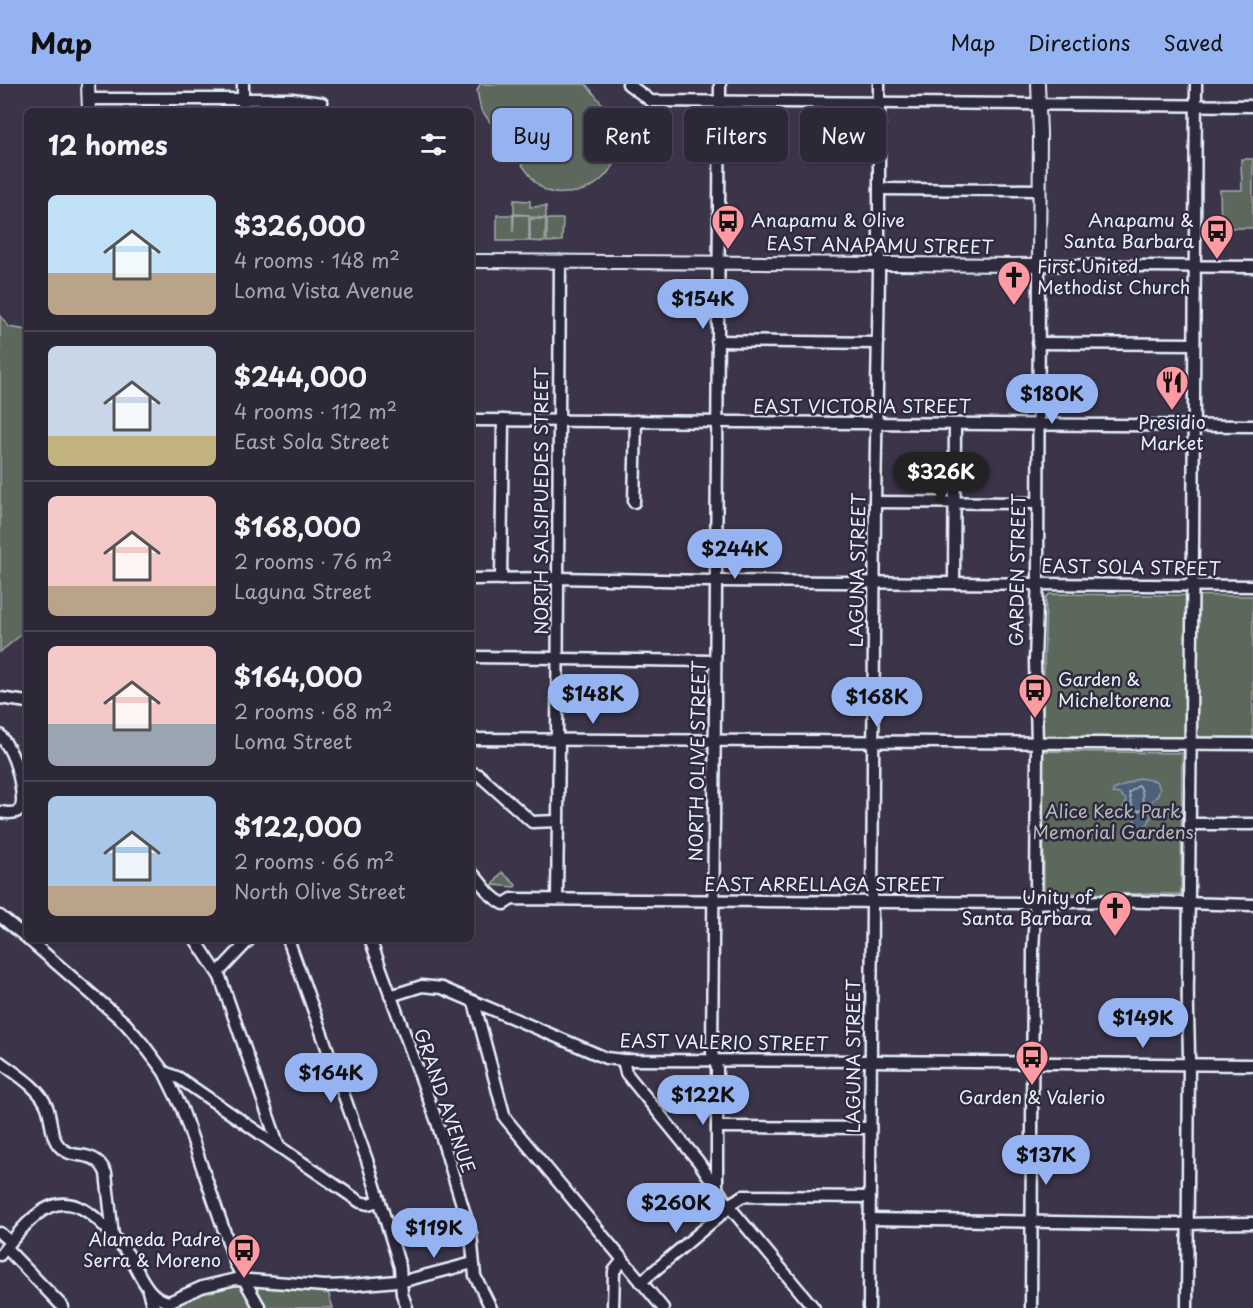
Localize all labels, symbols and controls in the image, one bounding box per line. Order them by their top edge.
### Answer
text: Map [30,21,92,64]
text: Map [950,26,995,58]
text: Directions [1028,26,1130,58]
text: Saved [1163,26,1223,58]
chip: Buy [492,108,572,162]
chip: Rent [584,108,672,162]
chip: Filters [684,108,788,162]
chip: New [800,108,886,162]
text: 12 homes [48,125,168,164]
icon: filters [417,128,450,161]
bus stop icon: Anapamu & Olive [710,203,746,250]
text: $326,000 [234,206,366,245]
place label: Anapamu & Olive [751,206,905,233]
place label: Anapamu & Santa Barbara [1063,206,1195,254]
bus stop icon: Anapamu & Santa Barbara [1199,213,1235,260]
icon: home [96,219,168,291]
street label: EAST ANAPAMU STREET [766,229,995,260]
text: 4 rooms · 148 m² [234,245,400,275]
place label: First United Methodist Church [1037,252,1190,300]
church icon: First United Methodist Church [996,259,1032,306]
text: Loma Vista Avenue [234,275,414,305]
pin: $154K [661,279,745,330]
text: $154K [671,283,735,313]
text: $244,000 [234,357,367,396]
restaurant icon: Presidio Market [1154,364,1190,411]
street label: NORTH SALSIPUEDES STREET [527,366,554,635]
icon: home [96,370,168,442]
pin: $180K [1010,374,1094,425]
text: $180K [1020,378,1084,408]
street label: EAST VICTORIA STREET [753,392,972,419]
text: 4 rooms · 112 m² [234,396,397,426]
place label: Presidio Market [1138,408,1206,456]
text: East Sola Street [234,426,389,456]
pin: $326K [899,452,983,503]
text: $326K [907,456,975,486]
street label: LAGUNA STREET [842,492,871,647]
street label: GARDEN STREET [1002,492,1031,647]
text: $168,000 [234,507,361,546]
icon: home [96,520,168,592]
pin: $244K [693,529,777,580]
text: $244K [701,533,769,563]
text: 2 rooms · 76 m² [234,546,392,576]
street label: EAST SOLA STREET [1041,551,1222,582]
text: Laguna Street [234,576,371,606]
text: $164,000 [234,657,362,696]
street label: NORTH OLIVE STREET [681,660,712,862]
place label: Garden & Micheltorena [1058,665,1171,713]
icon: home [96,670,168,742]
bus stop icon: Garden & Micheltorena [1017,672,1053,719]
pin: $148K [551,674,635,725]
pin: $168K [835,677,919,728]
text: $148K [562,678,624,708]
text: $168K [845,681,909,711]
text: 2 rooms · 68 m² [234,696,393,726]
text: Loma Street [234,726,352,756]
park label: Alice Keck Park Memorial Gardens [1032,797,1194,845]
text: $122,000 [234,807,362,846]
icon: home [96,820,168,892]
text: 2 rooms · 66 m² [234,846,394,876]
street label: EAST ARRELLAGA STREET [704,870,945,897]
text: North Olive Street [234,876,406,906]
place label: Unity of Santa Barbara [961,883,1094,931]
church icon: Unity of Santa Barbara [1097,890,1133,937]
street label: LAGUNA STREET [839,978,866,1133]
pin: $149K [1101,998,1185,1049]
text: $149K [1112,1002,1174,1032]
street label: GRAND AVENUE [408,1025,483,1177]
street label: EAST VALERIO STREET [619,1026,829,1057]
bus stop icon: Garden & Valerio [1014,1039,1050,1086]
pin: $164K [289,1053,373,1104]
text: $164K [299,1057,363,1087]
pin: $122K [661,1075,745,1126]
text: $122K [671,1079,735,1109]
place label: Garden & Valerio [959,1083,1105,1110]
pin: $137K [1004,1135,1088,1186]
text: $137K [1016,1139,1076,1169]
pin: $260K [634,1183,718,1234]
text: $260K [641,1187,711,1217]
pin: $119K [392,1208,476,1259]
text: $119K [405,1212,463,1242]
place label: Alameda Padre Serra & Moreno [83,1225,221,1273]
bus stop icon: Alameda Padre Serra & Moreno [226,1232,262,1279]

